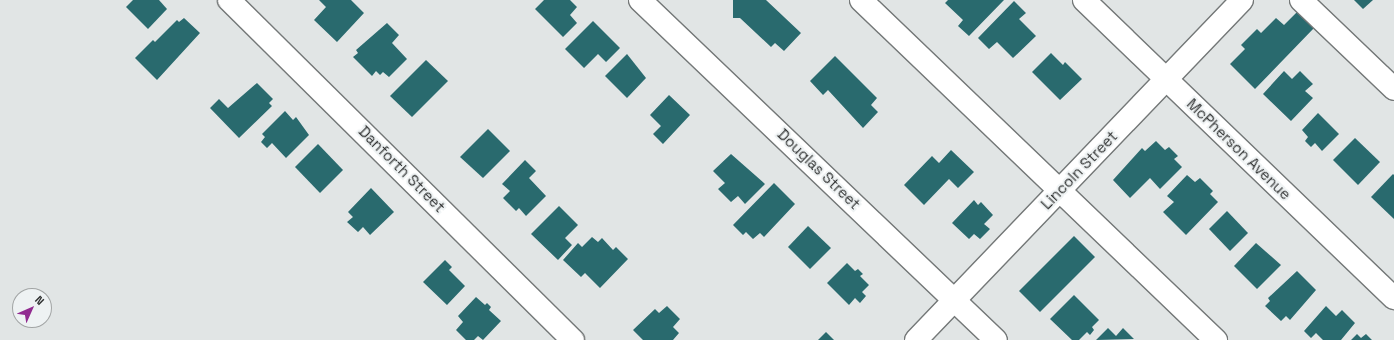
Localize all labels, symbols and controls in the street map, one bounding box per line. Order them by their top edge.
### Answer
street label: McPherson Avenue [1183,95,1295,203]
street label: Danforth Street [355,122,449,216]
street label: Douglas Street [774,125,864,213]
street label: Lincoln Street [1037,127,1121,213]
north arrow [12,288,52,328]
text: N [32,293,47,308]

